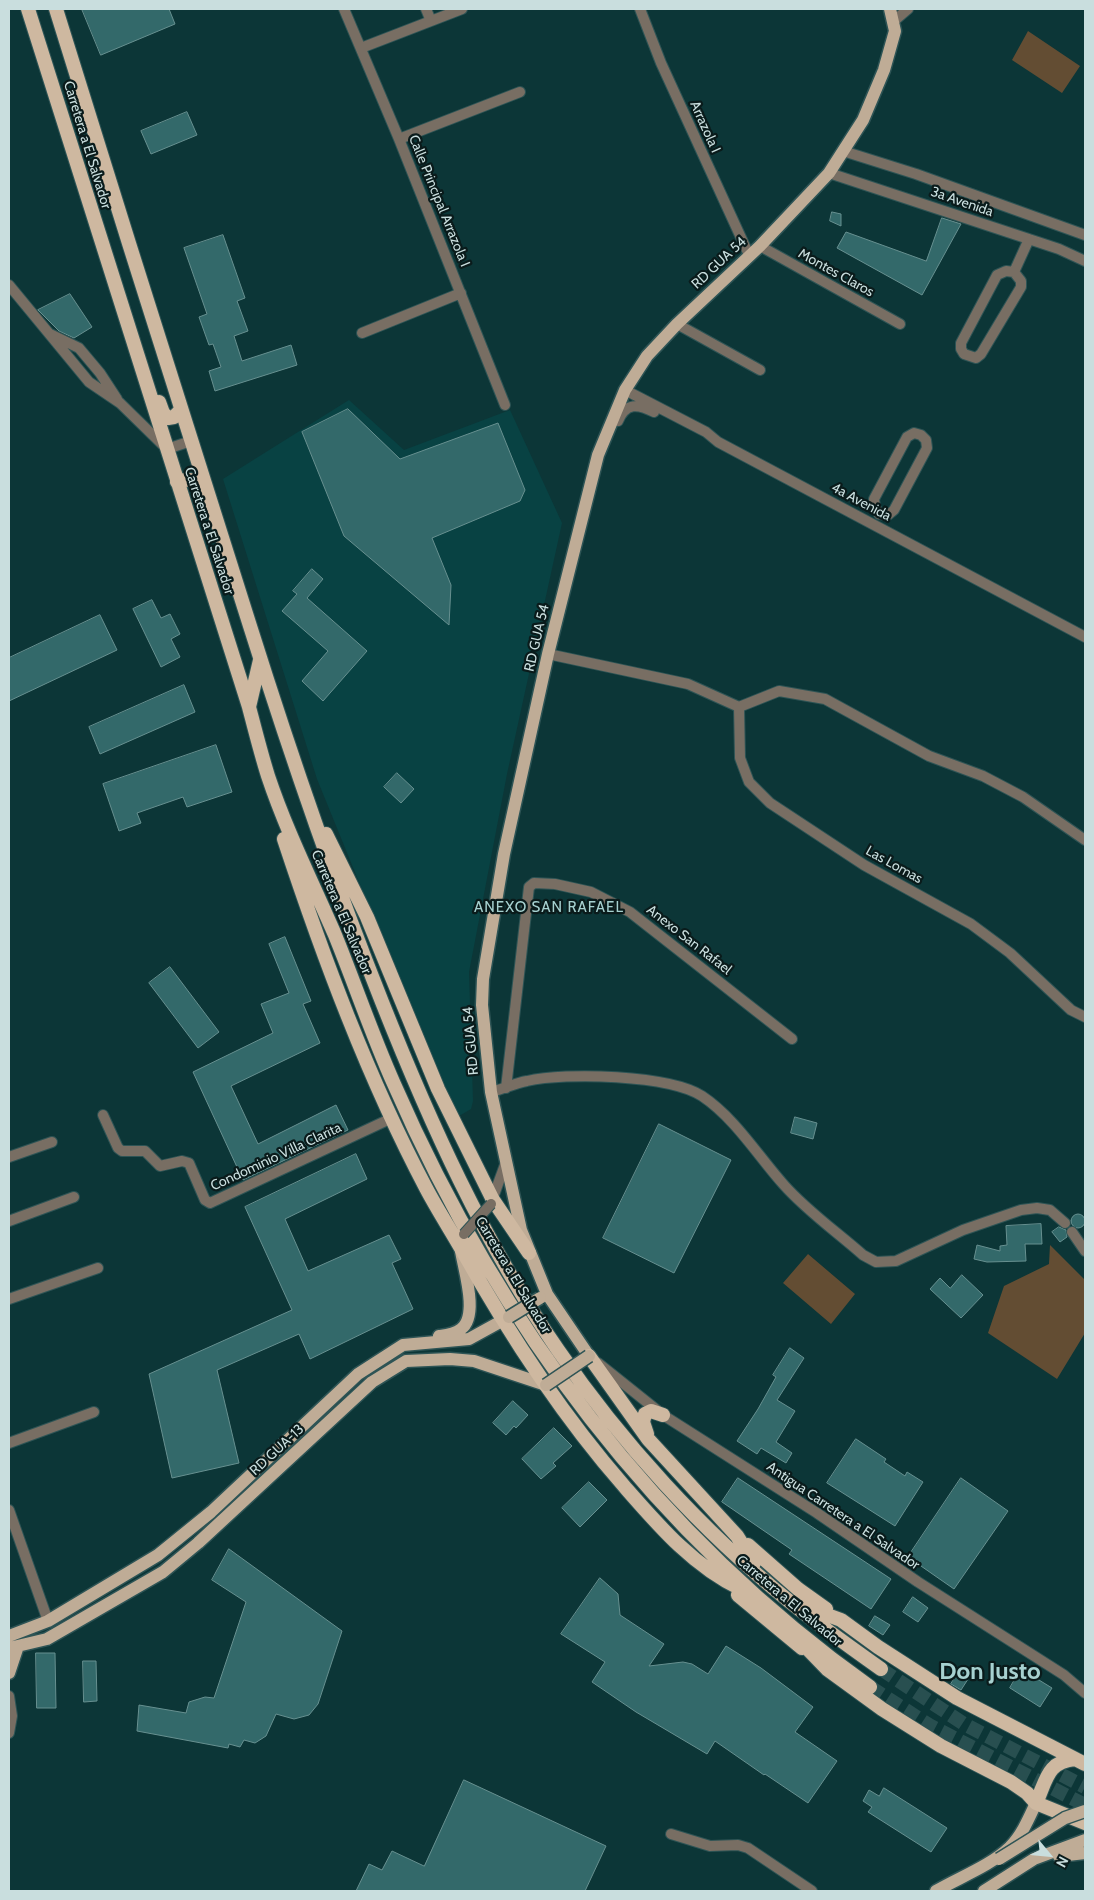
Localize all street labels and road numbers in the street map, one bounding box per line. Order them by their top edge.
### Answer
street label: Carretera a El Salvador [60,79,114,211]
street label: Arrazola I [686,98,724,156]
street label: Calle Principal Arrazola I [405,133,473,269]
street label: 3a Avenida [929,184,995,220]
street label: RD GUA 54 [688,233,750,293]
street label: Montes Claros [795,245,877,301]
street label: Carretera a El Salvador [180,465,238,597]
street label: 4a Avenida [828,479,894,525]
street label: RD GUA 54 [521,603,553,673]
street label: Las Lomas [863,843,925,887]
street label: Carretera a El Salvador [307,848,375,976]
street label: Anexo San Rafael [643,902,735,978]
street label: RD GUA 54 [460,1006,482,1076]
street label: Condominio Villa Clarita [208,1119,344,1195]
street label: Carretera a El Salvador [472,1214,554,1336]
street label: RD GUA-13 [247,1421,307,1479]
street label: Antigua Carretera a El Salvador [763,1458,923,1574]
street label: Carretera a El Salvador [733,1552,845,1650]

